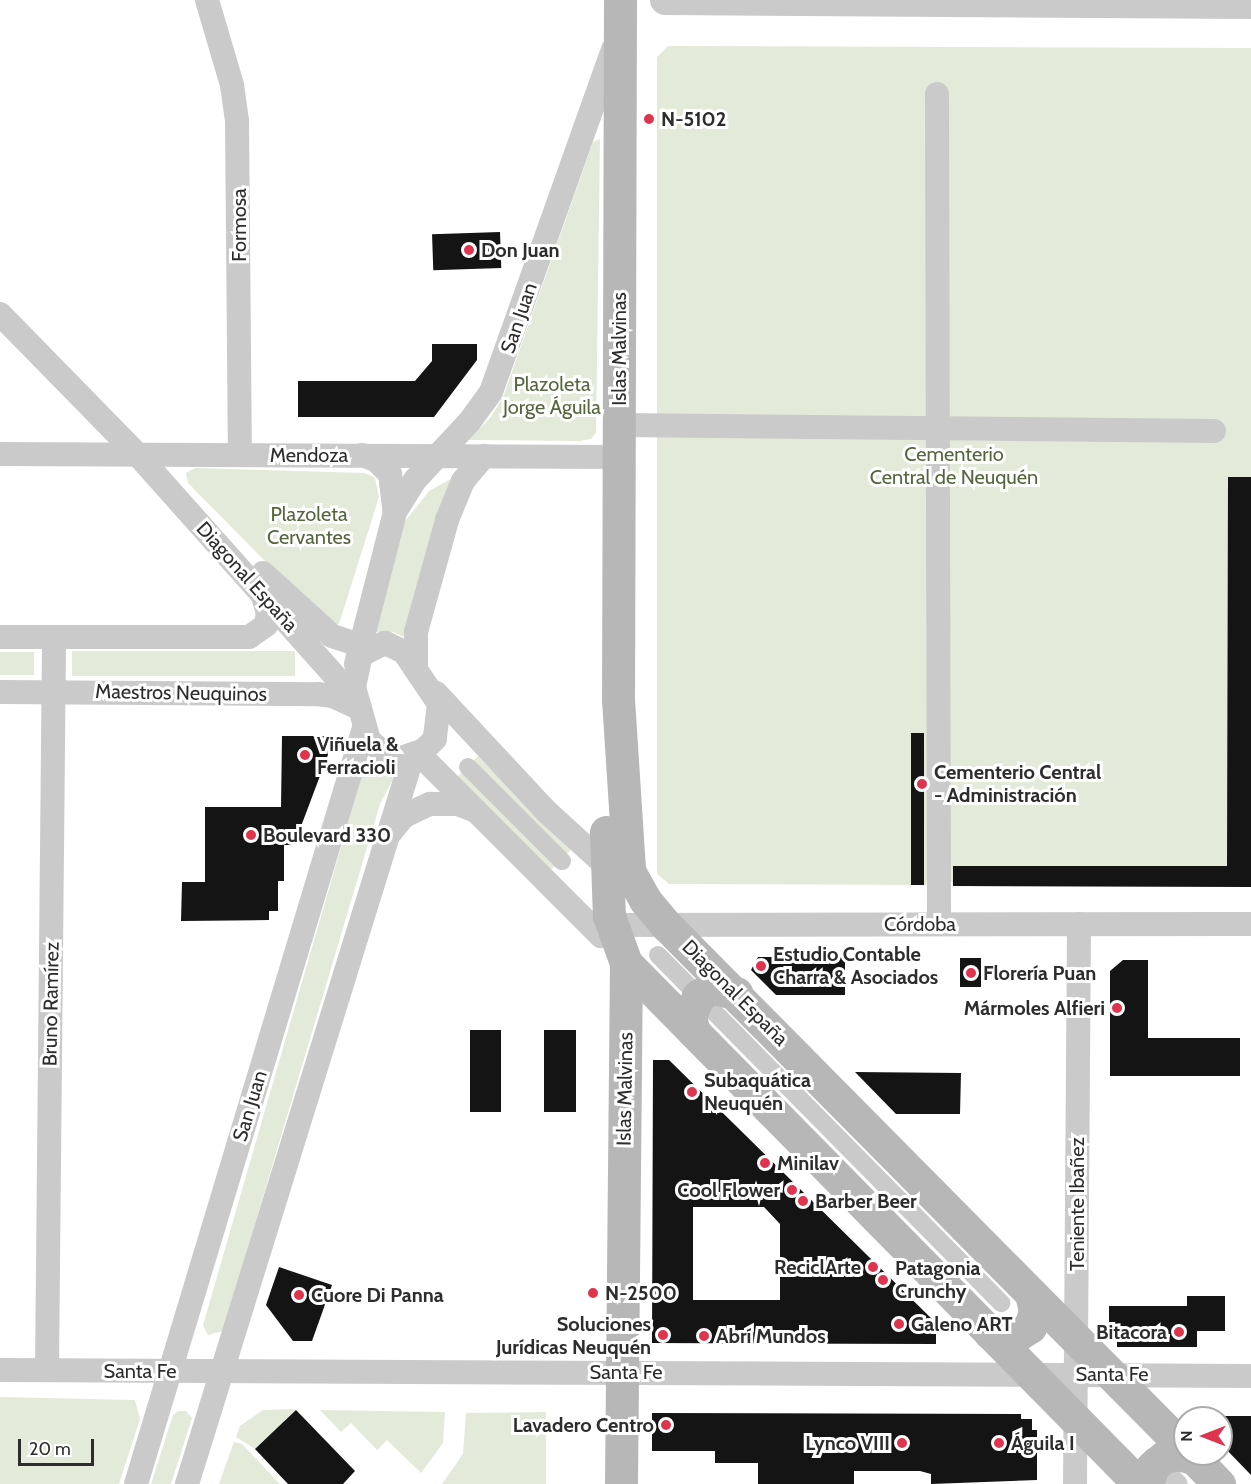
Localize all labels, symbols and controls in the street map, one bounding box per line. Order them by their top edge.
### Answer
place label: N-5102 [661,107,726,131]
marker: N-5102 [642,112,656,126]
street label: Formosa [227,188,251,262]
place label: Don Juan [481,238,560,262]
marker: Don Juan [462,243,476,257]
street label: San Juan [496,280,542,356]
street label: Islas Malvinas [607,292,631,406]
park label: Plazoleta Jorge Águila [503,372,601,419]
street label: Mendoza [270,443,348,467]
park label: Cementerio Central de Neuquén [870,443,1038,490]
park label: Plazoleta Cervantes [267,503,351,550]
street label: Diagonal España [191,517,303,637]
street label: Maestros Neuquinos [95,680,267,706]
place label: Viñuela & Ferracioli [317,732,399,779]
marker: Viñuela & Ferracioli [298,748,312,762]
place label: Cementerio Central - Administración [934,760,1101,807]
marker: Cementerio Central - Administración [915,777,929,791]
place label: Boulevard 330 [263,823,391,847]
marker: Boulevard 330 [244,828,258,842]
street label: Córdoba [884,912,956,936]
street label: Diagonal España [677,935,793,1051]
street label: Bruno Ramírez [38,942,64,1066]
place label: Estudio Contable Charra & Asociados [773,942,938,989]
marker: Estudio Contable Charra & Asociados [754,959,768,973]
place label: Florería Puan [983,961,1096,985]
marker: Florería Puan [964,966,978,980]
place label: Mármoles Alfieri [964,996,1105,1020]
marker: Mármoles Alfieri [1110,1001,1124,1015]
street label: Islas Malvinas [612,1032,638,1146]
street label: San Juan [228,1068,272,1144]
place label: Subaquática Neuquén [704,1068,811,1115]
marker: Subaquática Neuquén [685,1085,699,1099]
street label: Teniente Ibañez [1065,1137,1089,1271]
place label: Minilav [777,1151,839,1175]
marker: Minilav [758,1156,772,1170]
place label: Cool Flower [677,1178,780,1202]
marker: Cool Flower [785,1183,799,1197]
place label: Barber Beer [815,1189,917,1213]
marker: Barber Beer [796,1194,810,1208]
place label: ReciclArte [774,1255,861,1279]
place label: Patagonia Crunchy [895,1256,980,1303]
marker: ReciclArte [866,1260,880,1274]
marker: Patagonia Crunchy [876,1273,890,1287]
place label: N-2500 [605,1281,677,1305]
place label: Cuore Di Panna [311,1283,444,1307]
marker: N-2500 [586,1286,600,1300]
marker: Cuore Di Panna [292,1288,306,1302]
place label: Soluciones Jurídicas Neuquén [496,1312,651,1359]
place label: Galeno ART [911,1312,1013,1336]
marker: Galeno ART [892,1317,906,1331]
place label: Bitacora [1096,1320,1167,1344]
place label: Abrí Mundos [716,1324,826,1348]
marker: Bitacora [1172,1325,1186,1339]
marker: Soluciones Jurídicas Neuquén [656,1328,670,1342]
marker: Abrí Mundos [697,1329,711,1343]
street label: Santa Fe [104,1359,176,1383]
street label: Santa Fe [590,1360,662,1384]
street label: Santa Fe [1076,1362,1148,1386]
north arrow [1173,1406,1233,1466]
place label: Lavadero Centro [513,1413,654,1437]
marker: Lavadero Centro [659,1418,673,1432]
scale bar [21,1427,98,1465]
text: N [1177,1430,1196,1442]
place label: Lynco VIII [805,1431,890,1455]
place label: Águila I [1011,1431,1075,1455]
marker: Lynco VIII [895,1436,909,1450]
marker: Águila I [992,1436,1006,1450]
text: 20 m [29,1438,71,1460]

